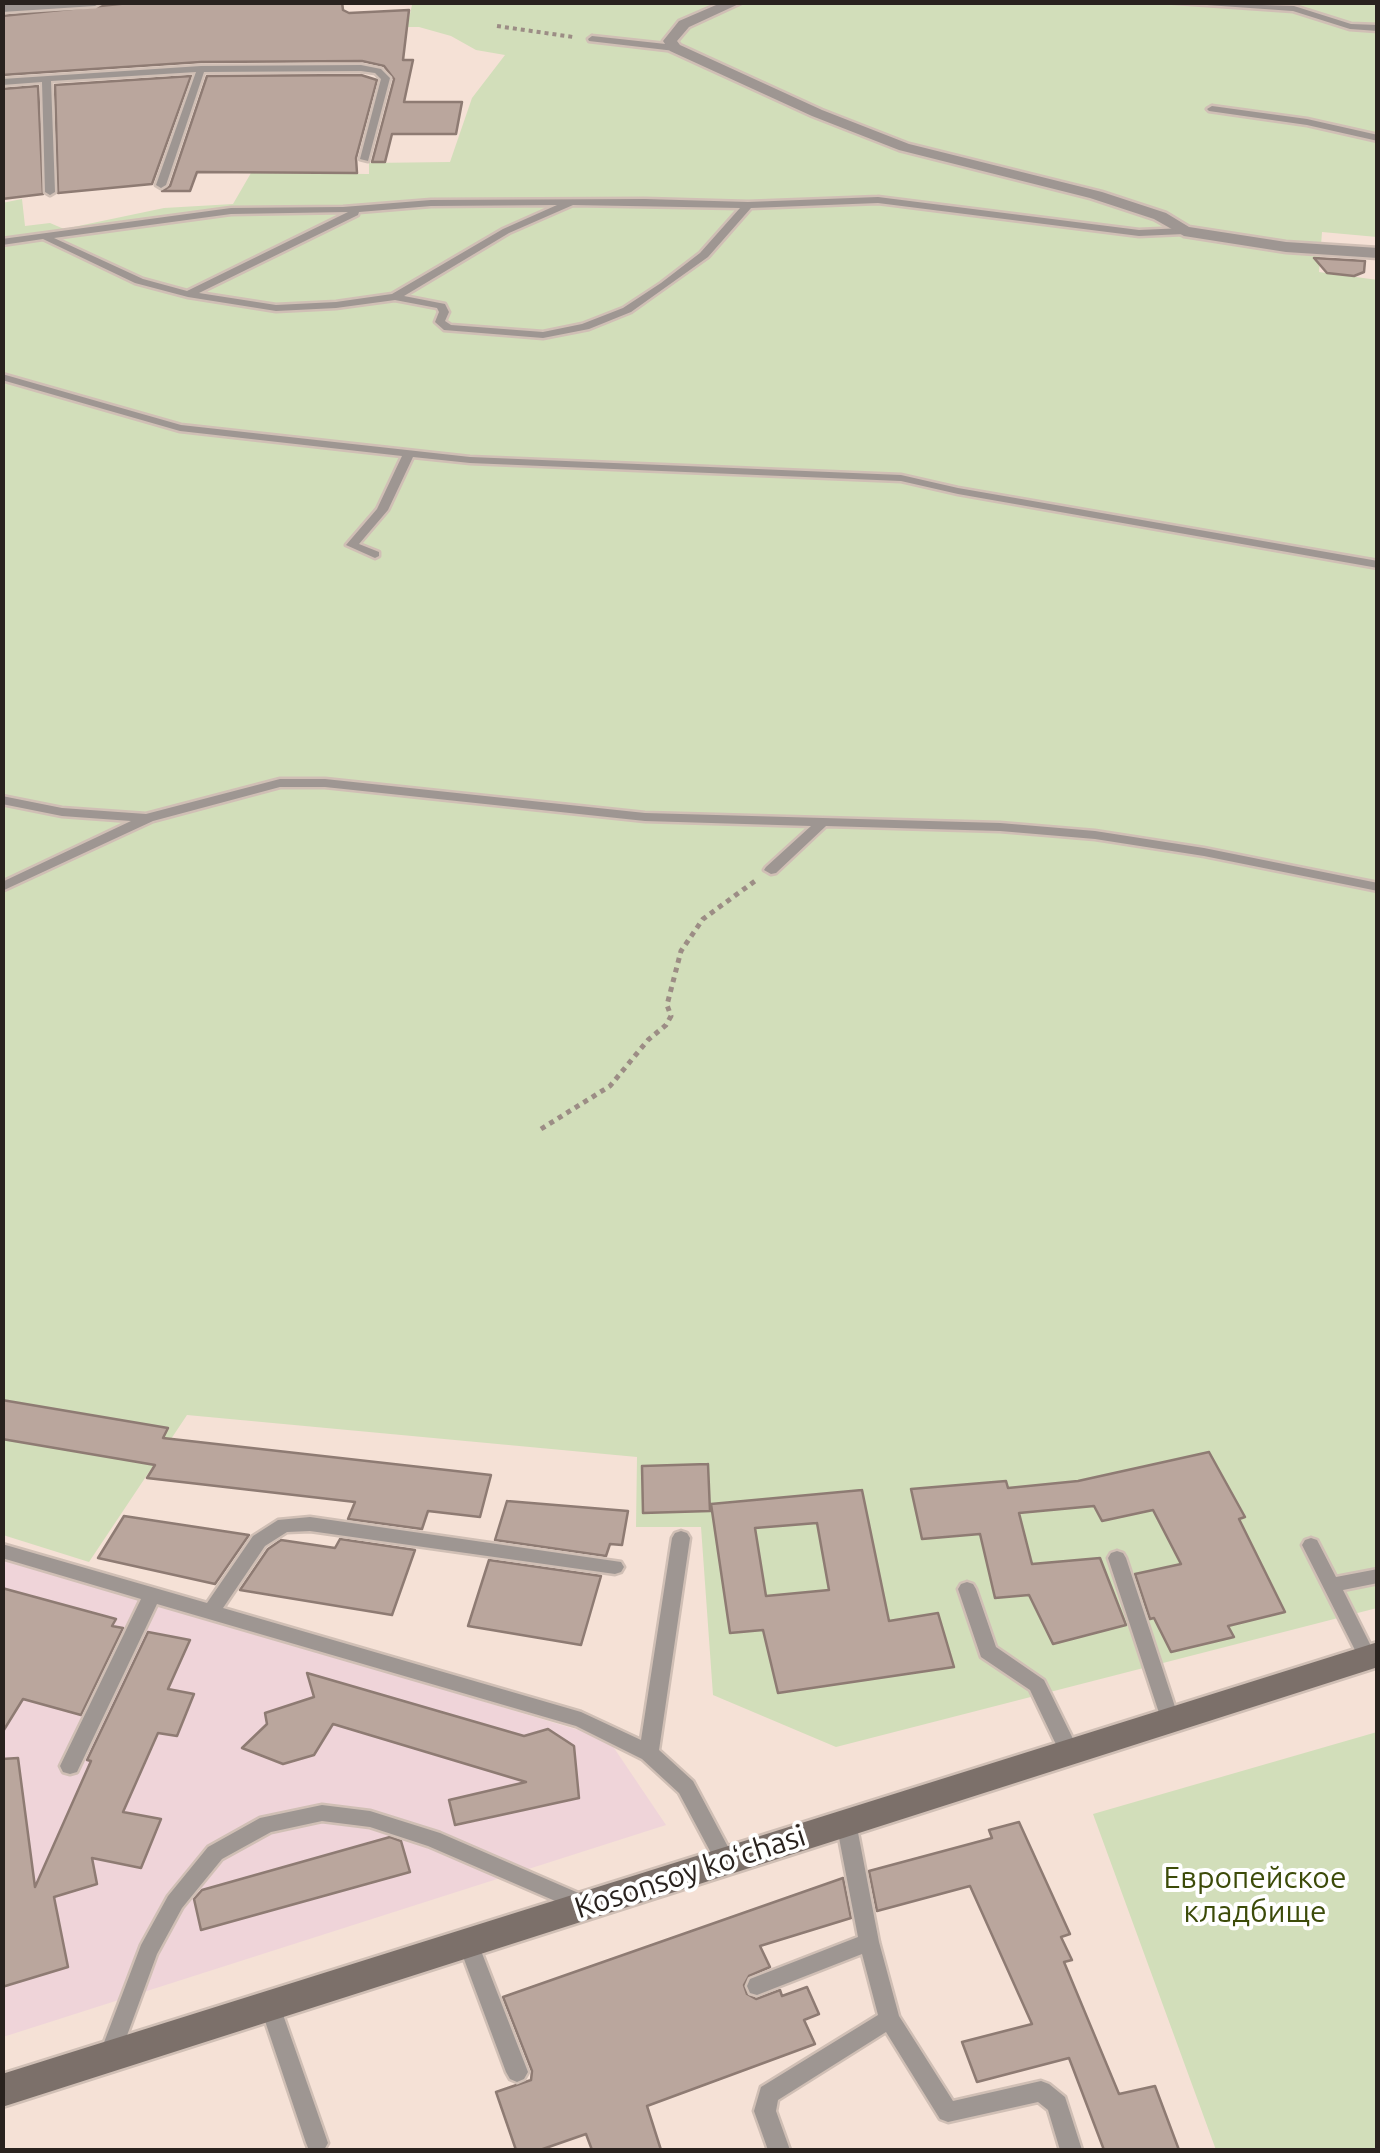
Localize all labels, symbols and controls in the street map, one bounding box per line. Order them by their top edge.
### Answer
street label: Kosonsoy koʻchasi [570,1818,810,1926]
park label: Европейское кладбище [1164,1860,1346,1930]

